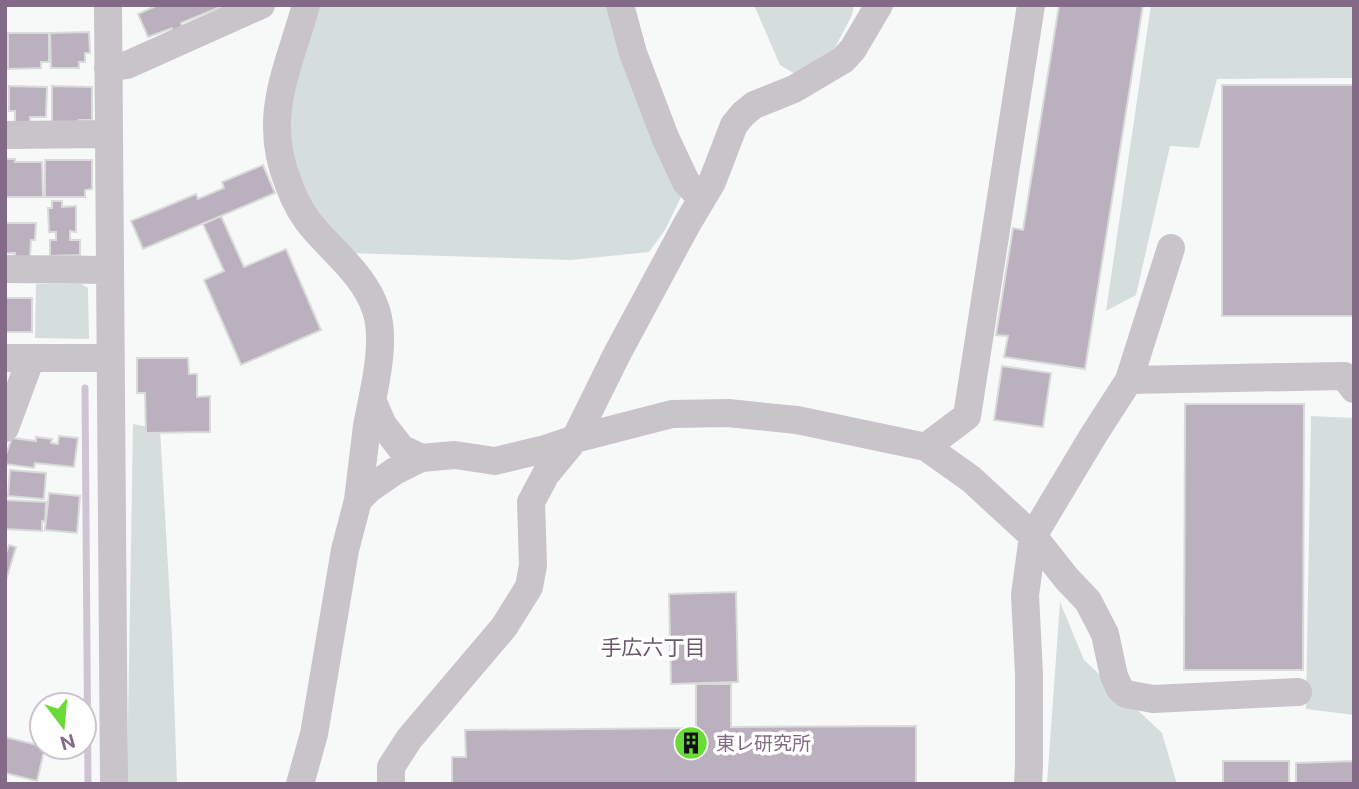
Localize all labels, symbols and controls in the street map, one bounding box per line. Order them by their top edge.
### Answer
district label: 手広六丁目 [601,635,706,660]
north arrow [28,691,98,761]
building icon: 東レ研究所 [672,724,710,762]
text: N [58,730,78,755]
place label: 東レ研究所 [716,732,811,754]

